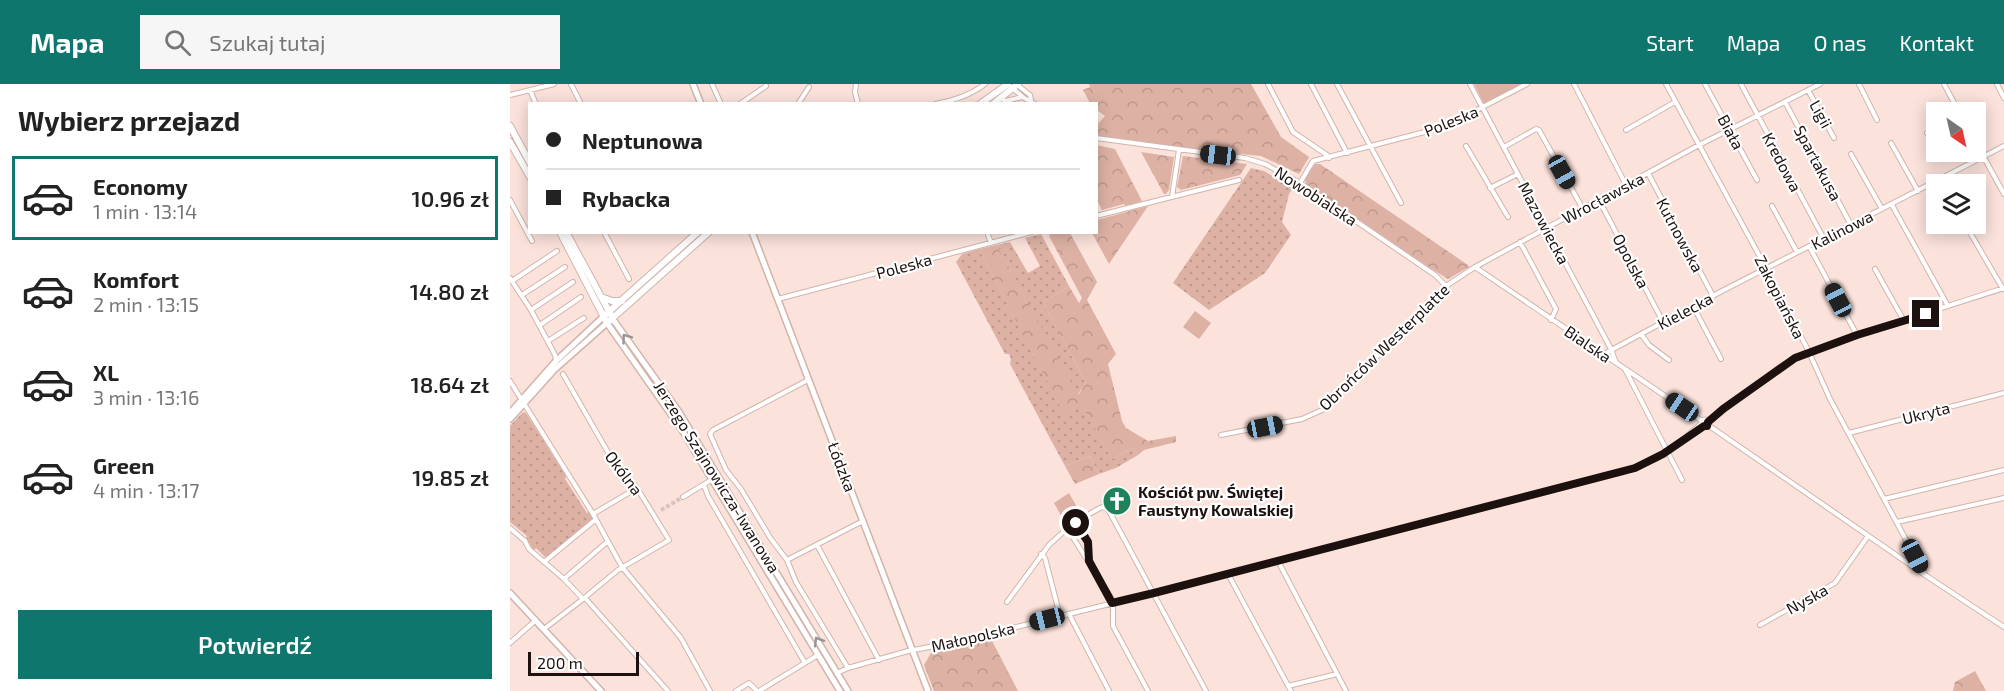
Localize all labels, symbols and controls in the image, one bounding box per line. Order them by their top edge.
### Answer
search box [140,15,560,69]
text: Mapa [30,25,104,59]
icon: search [161,26,194,59]
text: Szukaj tutaj [209,29,326,55]
text: Start [1646,30,1694,55]
text: Mapa [1727,30,1780,55]
text: O nas [1813,30,1867,55]
text: Kontakt [1900,30,1974,55]
street label: Ligii [1806,96,1837,131]
street label: Poleska [1421,101,1481,140]
north arrow [1926,102,1986,162]
map controls [1926,102,1986,234]
text: Wybierz przejazd [18,104,240,136]
street label: Biała [1714,111,1748,152]
street label: Spartakusa [1791,122,1846,204]
text: Neptunowa [582,127,703,153]
street label: Kredowa [1759,129,1806,195]
car [1199,144,1237,166]
car [1545,152,1579,192]
street label: Nowobialska [1272,162,1361,229]
street label: Wrocławska [1558,168,1647,227]
icon: car [21,171,75,225]
text: Economy [93,173,188,199]
button: layers [1926,174,1986,234]
street label: Mazowiecka [1515,178,1574,267]
text: 10.96 zł [411,185,489,211]
text: Rybacka [582,185,670,211]
street label: Kutnowska [1653,194,1708,275]
text: 1 min · 13:14 [93,199,197,223]
street label: Kalinowa [1808,206,1876,253]
street label: Opolska [1609,230,1654,291]
street label: Poleska [874,249,934,282]
street label: Zakopiańska [1751,252,1810,342]
icon: car [21,264,75,318]
text: Komfort [93,266,179,292]
text: 14.80 zł [410,278,489,304]
street label: Obrońców Westerplatte [1315,279,1453,414]
car [1822,280,1854,320]
street label: Kielecka [1654,288,1716,333]
text: 2 min · 13:15 [93,292,199,316]
route end [1912,300,1939,327]
street label: Bialska [1561,321,1615,366]
one-way arrow [622,333,633,344]
icon: car [21,357,75,411]
text: XL [93,359,119,385]
text: 18.64 zł [411,371,489,397]
street label: Jerzego Szajnowicza-Iwanowa [650,377,784,577]
text: 3 min · 13:16 [93,385,200,409]
car [1662,389,1702,425]
street label: Ukryta [1900,397,1952,428]
car [1246,415,1284,439]
street label: Łódzka [824,439,861,494]
street label: Okólna [602,447,647,499]
icon: car [21,450,75,504]
text: Green [93,452,155,478]
text: 19.85 zł [412,464,489,490]
text: 4 min · 13:17 [93,478,200,502]
place label: Kościół pw. Świętej Faustyny Kowalskiej [1138,482,1294,520]
church icon: Kościół pw. Świętej Faustyny Kowalskiej [1101,485,1133,517]
route start [1062,509,1089,536]
car [1899,536,1931,576]
street label: Nyska [1783,579,1831,618]
car [1027,606,1067,632]
button: Potwierdź [18,610,492,679]
street label: Małopolska [929,618,1017,655]
one-way arrow [813,637,825,647]
scale bar [528,649,639,676]
text: 200 m [537,653,583,672]

